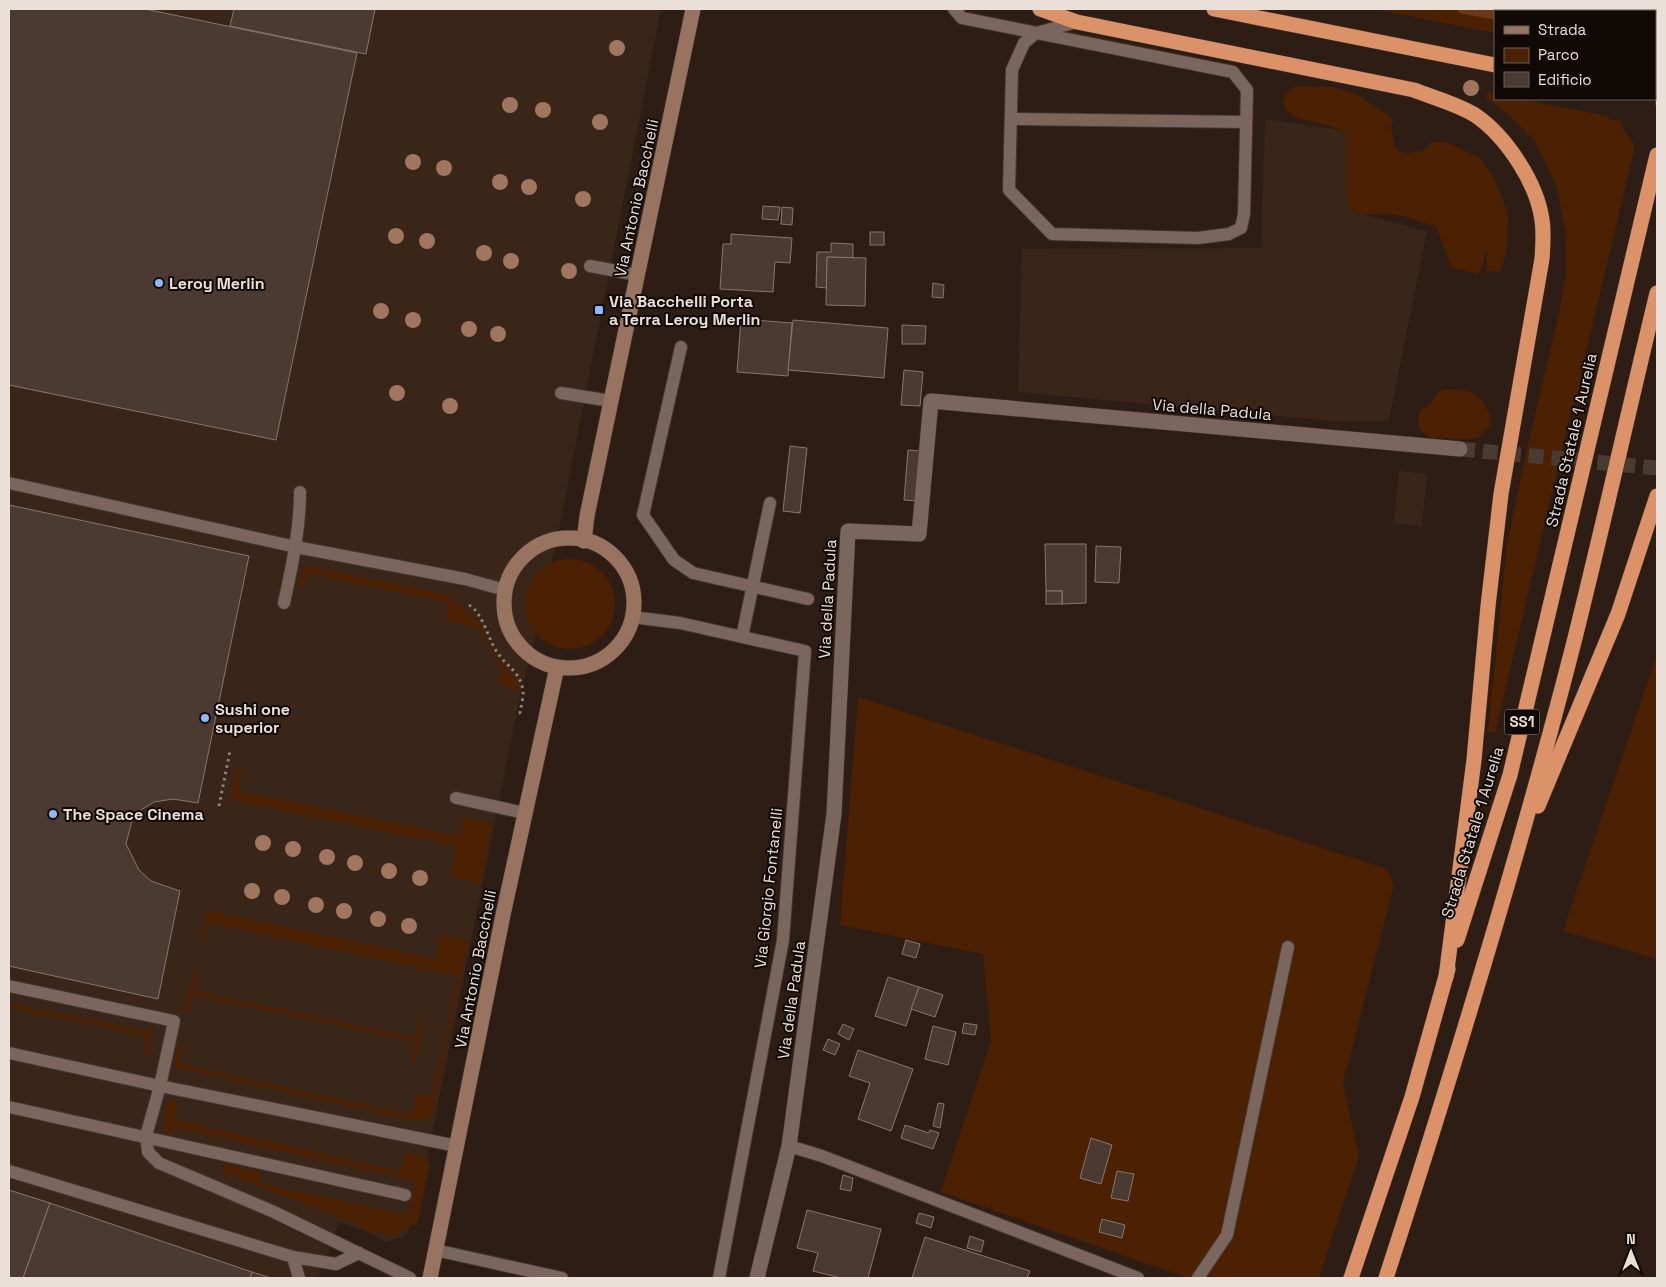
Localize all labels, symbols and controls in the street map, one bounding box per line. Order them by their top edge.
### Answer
legend [1494,10,1656,100]
text: Strada [1538,20,1587,39]
text: Parco [1538,45,1579,64]
text: Edificio [1538,70,1592,89]
street label: Via Antonio Bacchelli [609,117,663,279]
place label: Leroy Merlin [169,273,265,294]
marker: Leroy Merlin [153,277,165,289]
place label: Via Bacchelli Porta a Terra Leroy Merlin [609,291,760,330]
marker: Via Bacchelli Porta a Terra Leroy Merlin [593,304,605,316]
street label: Strada Statale 1 Aurelia [1541,351,1602,529]
street label: Via della Padula [1151,394,1272,425]
street label: Via della Padula [814,539,841,659]
place label: Sushi one superior [215,699,290,738]
road number: SS1 [1504,710,1540,734]
marker: Sushi one superior [199,712,211,724]
street label: Strada Statale 1 Aurelia [1436,744,1509,920]
place label: The Space Cinema [63,804,204,825]
street label: Via Giorgio Fontanelli [750,807,787,969]
marker: The Space Cinema [47,808,59,820]
street label: Via Antonio Bacchelli [450,888,501,1050]
street label: Via della Padula [773,939,810,1061]
north arrow [1606,1227,1656,1277]
text: N [1626,1230,1636,1248]

